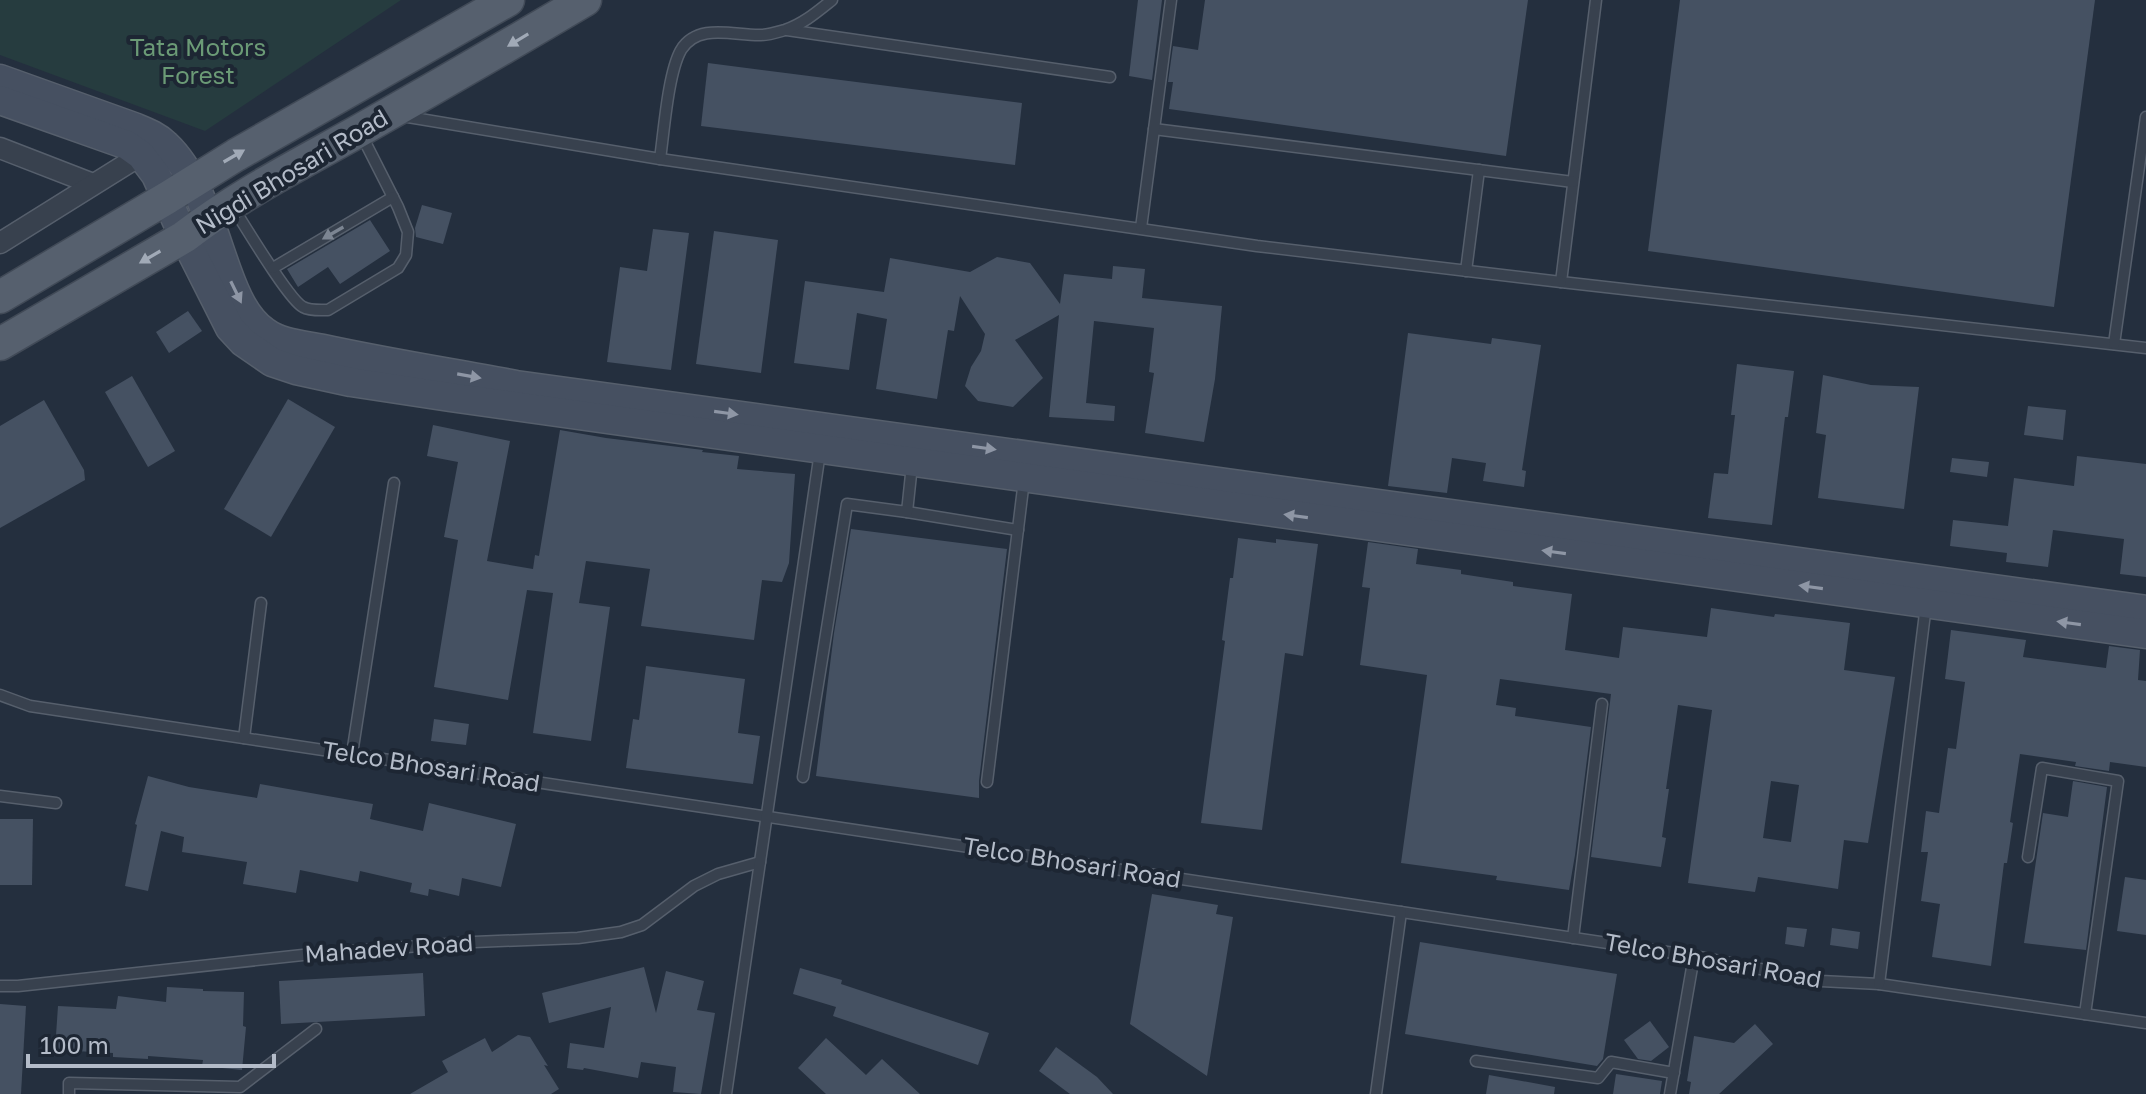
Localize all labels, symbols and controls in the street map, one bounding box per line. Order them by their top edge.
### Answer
park label: Tata Motors Forest [130,32,266,89]
one-way arrow [507,32,529,46]
street label: Nigdi Bhosari Road [190,102,392,239]
one-way arrow [223,149,246,163]
one-way arrow [322,226,344,240]
one-way arrow [139,250,161,264]
one-way arrow [229,280,243,303]
one-way arrow [457,371,482,383]
one-way arrow [714,407,739,420]
one-way arrow [972,442,997,455]
one-way arrow [1283,509,1308,522]
one-way arrow [1541,545,1566,558]
one-way arrow [1798,580,1823,593]
one-way arrow [2056,616,2081,629]
street label: Telco Bhosari Road [320,734,542,797]
street label: Telco Bhosari Road [961,830,1183,893]
street label: Telco Bhosari Road [1603,926,1824,993]
street label: Mahadev Road [304,927,474,968]
scale bar [28,1018,274,1068]
text: 100 m [40,1030,109,1059]

